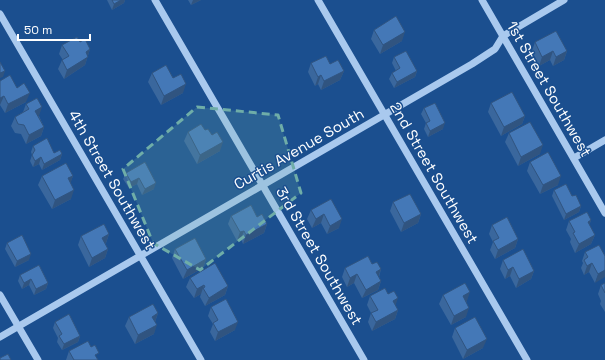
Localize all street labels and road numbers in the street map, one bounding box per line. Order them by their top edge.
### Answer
street label: 1st Street Southwest [503,18,596,160]
street label: 2nd Street Southwest [386,99,483,247]
street label: Curtis Avenue South [230,104,367,194]
street label: 4th Street Southwest [65,107,160,253]
street label: 3rd Street Southwest [272,183,367,328]

